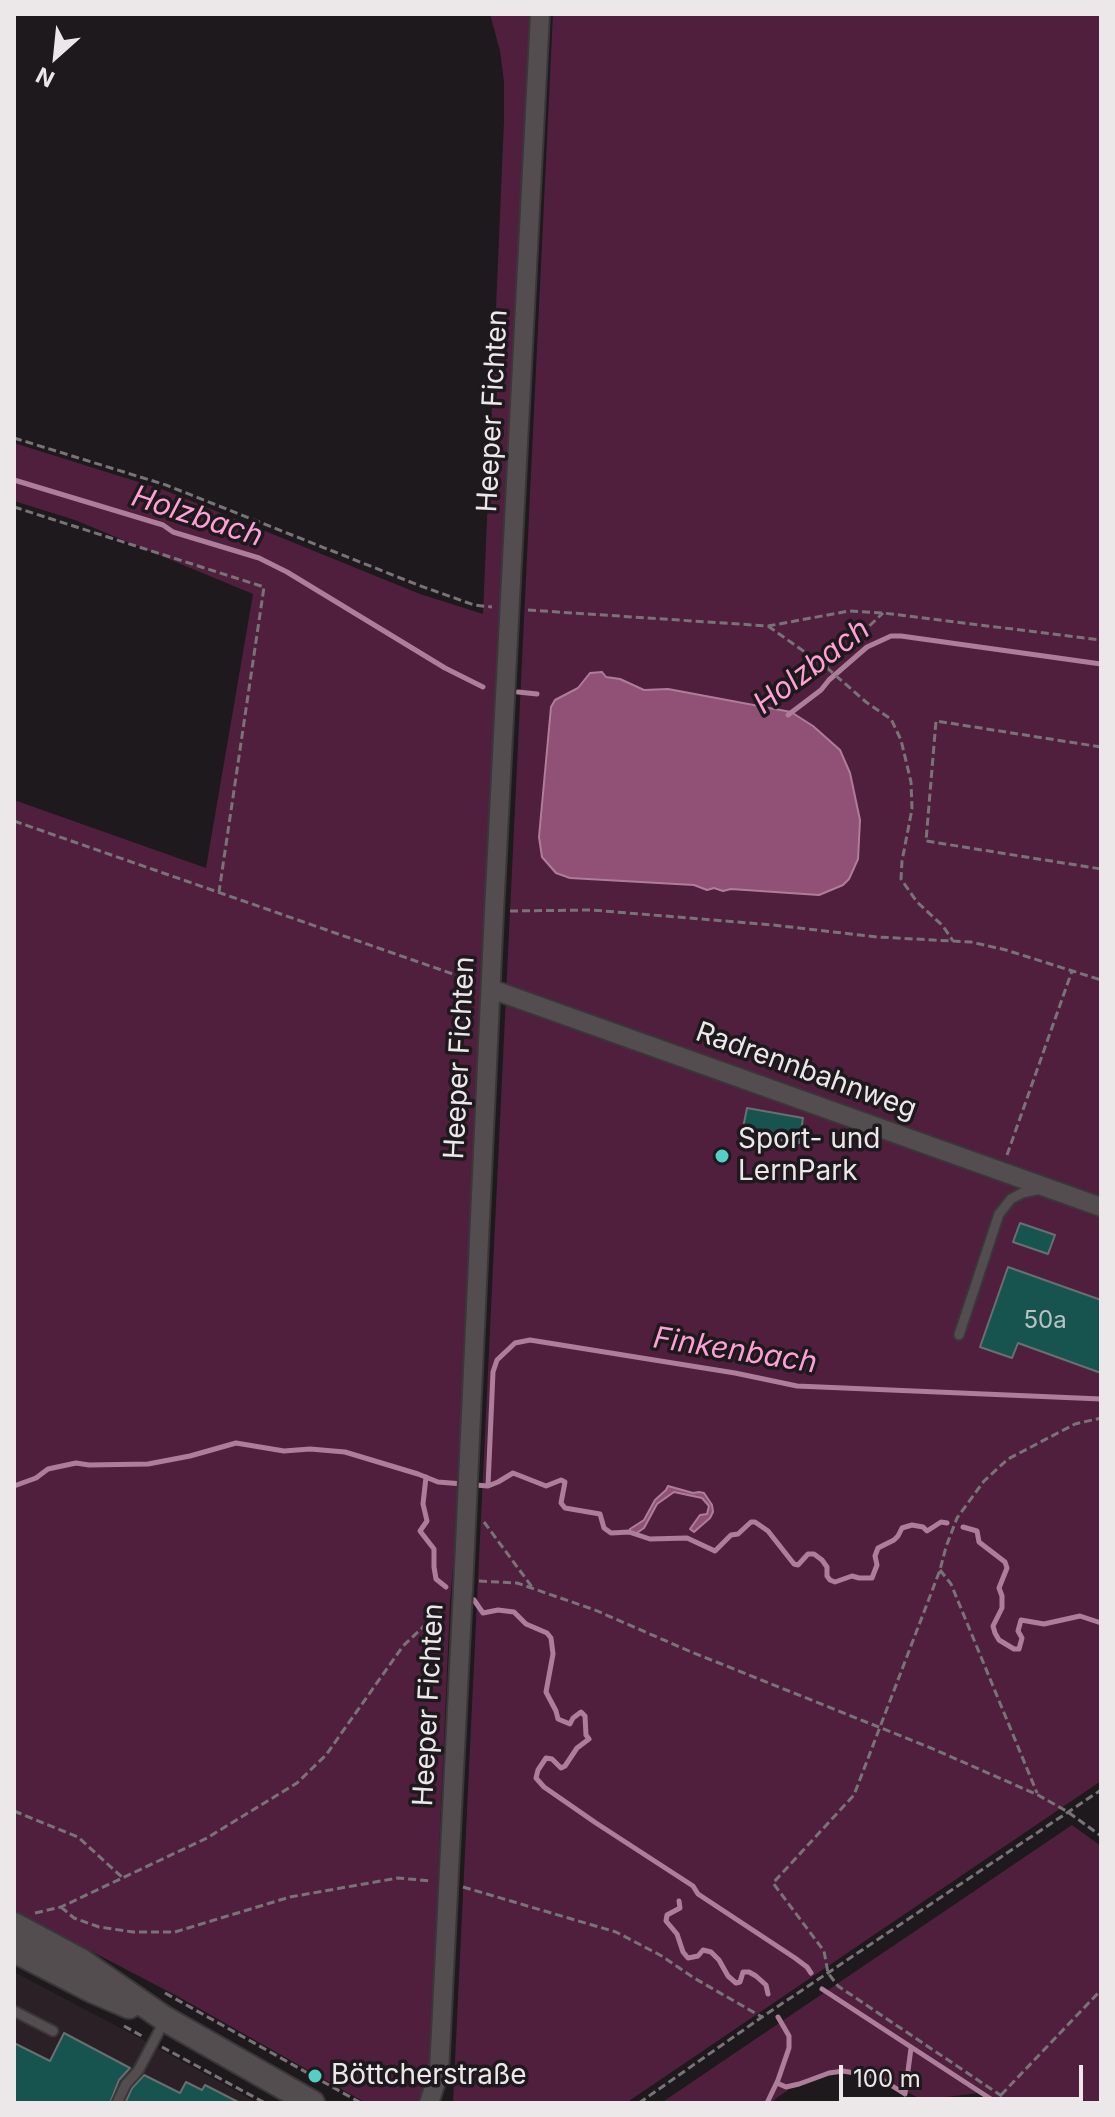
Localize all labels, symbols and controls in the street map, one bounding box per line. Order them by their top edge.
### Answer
north arrow [16,16,96,96]
text: N [32,62,58,93]
street label: Heeper Fichten [471,309,515,513]
water label: Holzbach [127,479,267,555]
water label: Holzbach [747,612,877,722]
street label: Heeper Fichten [438,956,482,1160]
street label: Radrennbahnweg [691,1015,921,1127]
place label: Sport- und LernPark [738,1123,880,1189]
marker: Sport- und LernPark [713,1147,731,1165]
house number: 50a [1023,1307,1067,1335]
water label: Finkenbach [651,1320,819,1382]
street label: Heeper Fichten [407,1603,451,1807]
scale bar [843,2049,1087,2099]
place label: Böttcherstraße [331,2059,527,2093]
text: 100 m [853,2064,921,2093]
marker: Böttcherstraße [306,2067,324,2085]

